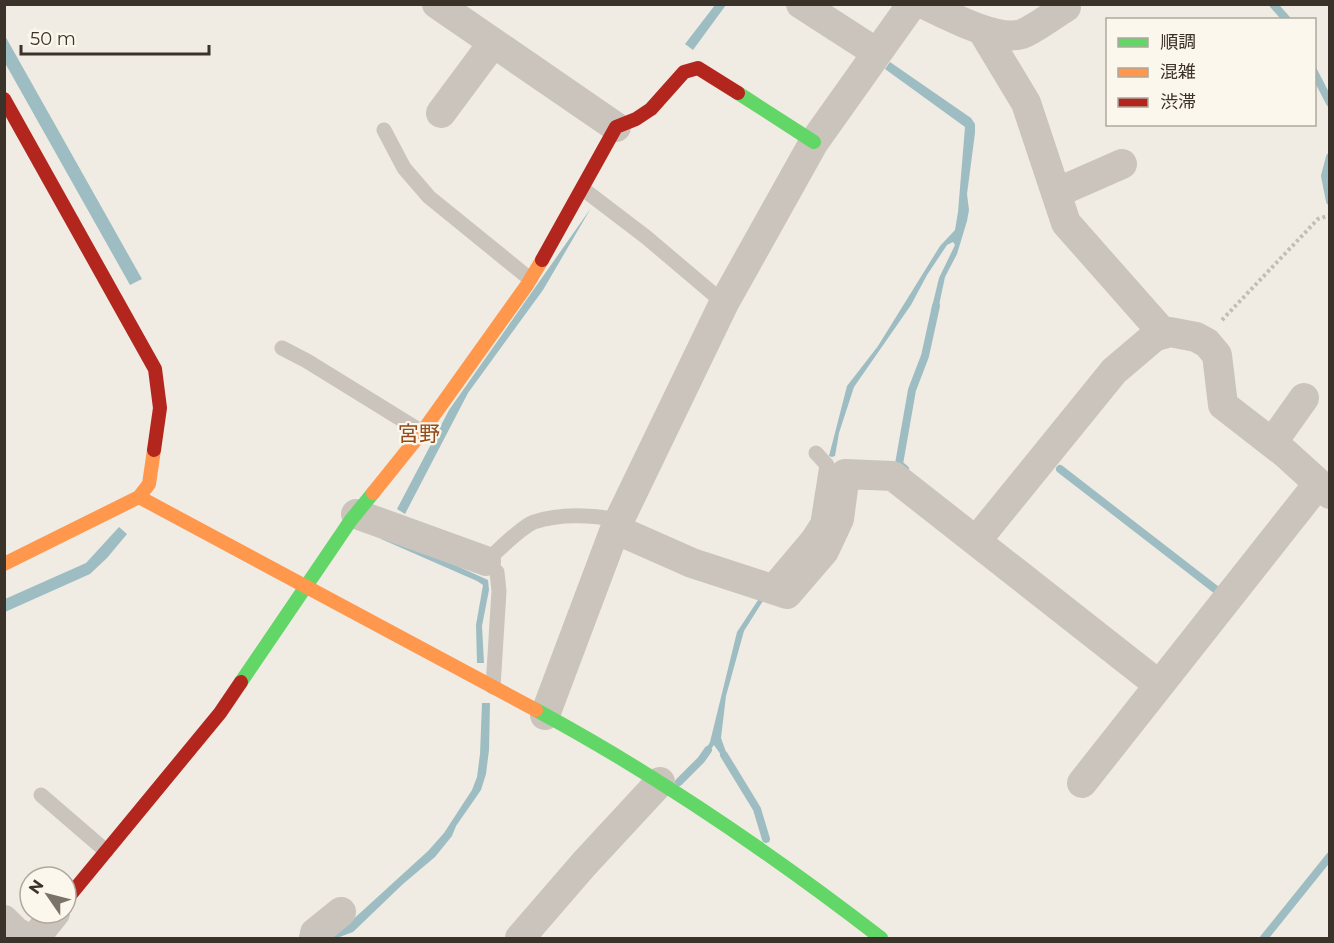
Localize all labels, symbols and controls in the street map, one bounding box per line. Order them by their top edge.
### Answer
scale bar [21,18,208,56]
legend [1106,18,1316,126]
text: 50 m [30,28,76,50]
text: 順調 [1160,31,1196,53]
text: 混雑 [1160,61,1196,83]
text: 渋滞 [1160,91,1196,113]
district label: 宮野 [398,421,440,446]
north arrow [18,865,78,925]
text: N [25,876,48,897]

